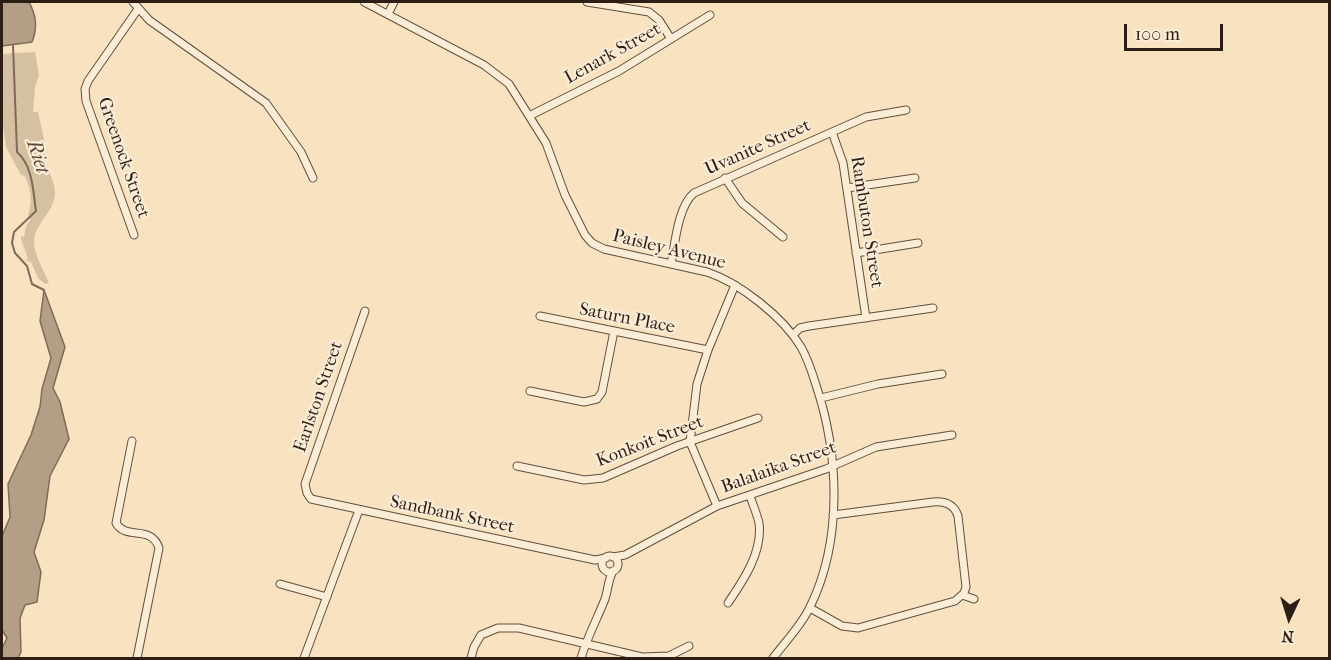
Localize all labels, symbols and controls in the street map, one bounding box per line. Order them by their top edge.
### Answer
scale bar [1127,12,1226,50]
street label: Lenark Street [561,19,665,89]
text: 100 m [1135,24,1180,45]
street label: Greenock Street [92,95,154,221]
street label: Uvanite Street [702,115,814,181]
water label: Riet [20,137,54,177]
street label: Rambuton Street [845,155,887,289]
street label: Paisley Avenue [610,225,728,275]
street label: Saturn Place [577,299,677,339]
street label: Earlston Street [290,339,348,455]
street label: Konkoit Street [593,412,707,472]
street label: Balalaika Street [719,437,839,499]
street label: Sandbank Street [388,491,516,539]
north arrow [1259,588,1319,648]
text: N [1281,627,1294,646]

